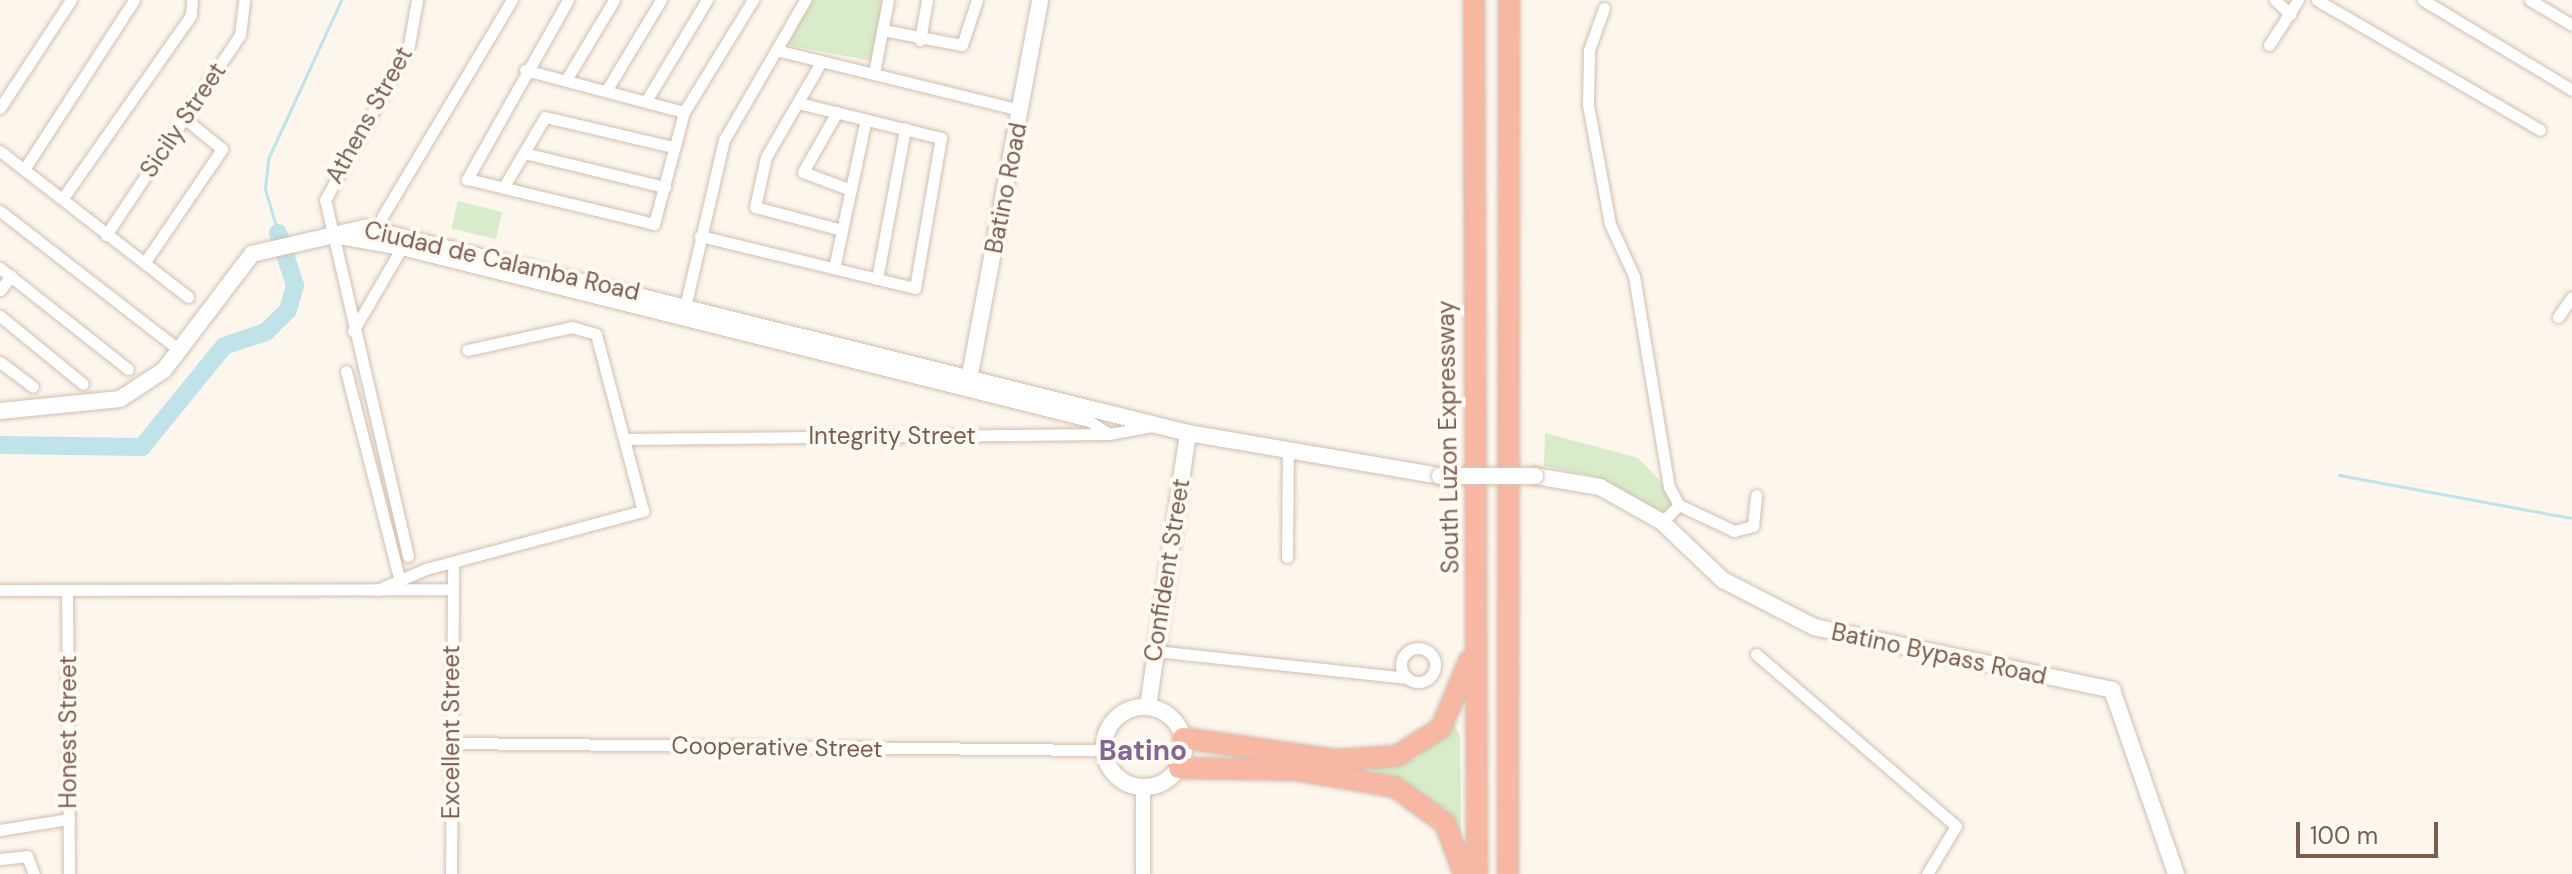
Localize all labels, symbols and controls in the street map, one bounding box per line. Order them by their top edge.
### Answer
street label: Athens Street [320,42,418,188]
street label: Sicily Street [134,57,232,183]
street label: Batino Road [979,120,1033,256]
street label: Ciudad de Calamba Road [362,215,642,307]
street label: South Luzon Expressway [1431,300,1465,574]
street label: Integrity Street [808,422,976,450]
street label: Confident Street [1138,476,1196,664]
street label: Batino Bypass Road [1829,617,2049,691]
street label: Excellent Street [437,645,465,819]
street label: Honest Street [54,655,82,809]
street label: Cooperative Street [671,731,883,763]
district label: Batino [1099,734,1187,768]
scale bar [2300,806,2442,856]
text: 100 m [2310,820,2378,851]

